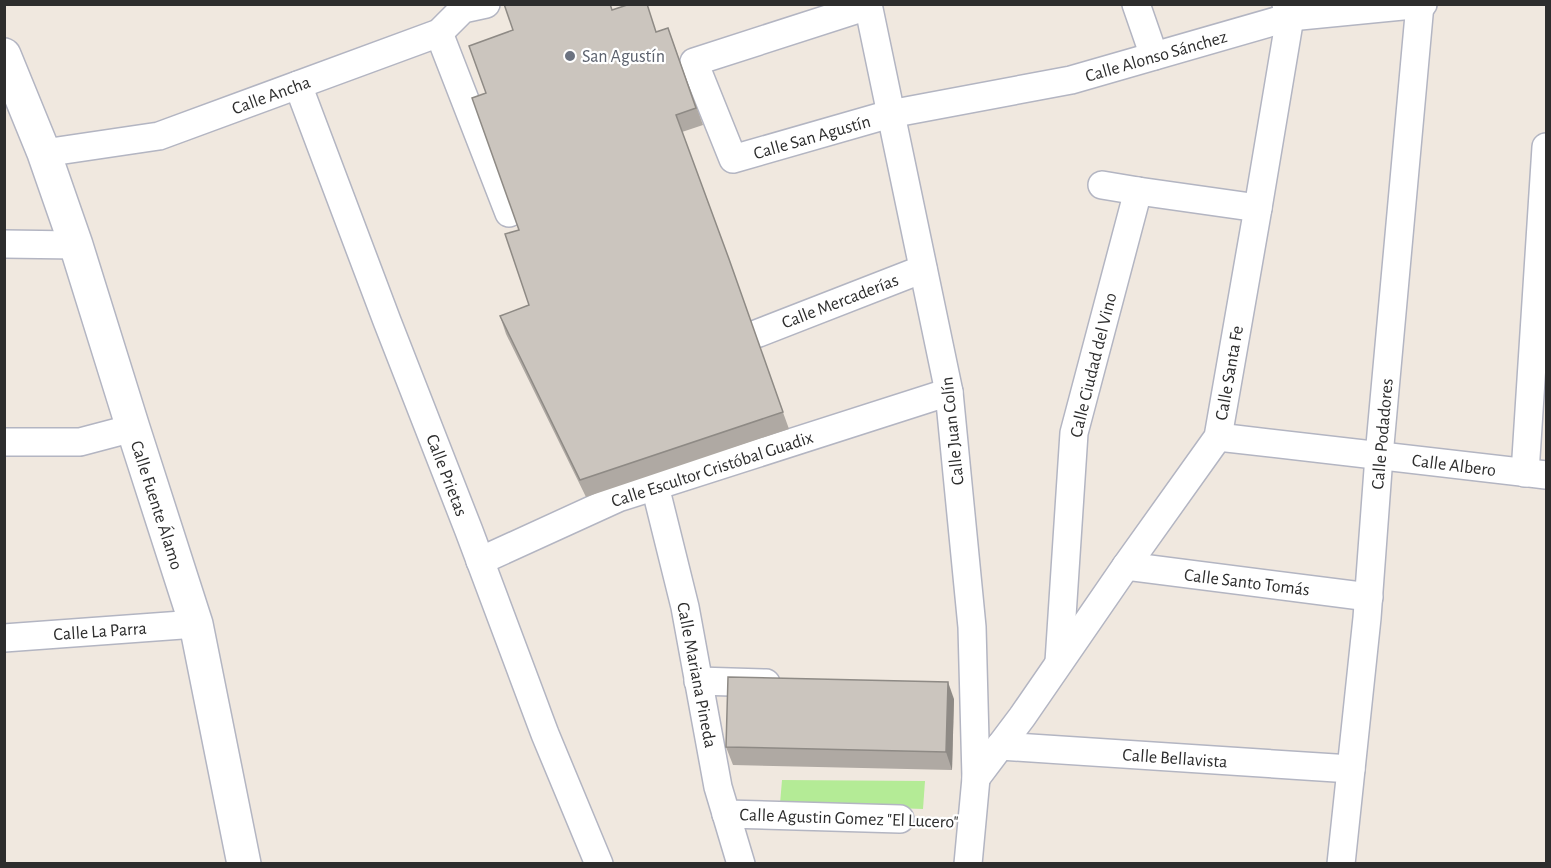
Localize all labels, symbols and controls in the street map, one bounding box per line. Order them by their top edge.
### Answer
street label: Calle Alonso Sánchez [1083,28,1229,86]
place label: San Agustín [582,48,665,66]
marker: San Agustín [563,49,577,63]
street label: Calle Ancha [230,73,313,118]
street label: Calle San Agustín [752,113,873,163]
street label: Calle Mercaderías [779,271,901,332]
street label: Calle Ciudad del Vino [1067,291,1121,439]
street label: Calle Santa Fe [1213,324,1247,422]
street label: Calle Juan Colín [938,376,968,486]
street label: Calle Podadores [1369,378,1397,490]
street label: Calle Escultor Cristóbal Guadix [609,429,816,511]
street label: Calle Prietas [422,432,470,519]
street label: Calle Fuente Álamo [127,438,188,572]
street label: Calle Albero [1411,452,1497,480]
street label: Calle Santo Tomás [1183,566,1311,600]
street label: Calle Mariana Pineda [673,601,719,749]
street label: Calle La Parra [53,620,147,644]
street label: Calle Bellavista [1122,746,1228,772]
street label: Calle Agustin Gomez "El Lucero" [739,806,959,832]

